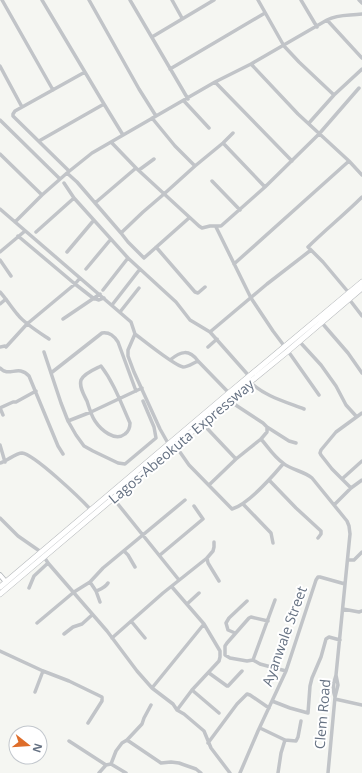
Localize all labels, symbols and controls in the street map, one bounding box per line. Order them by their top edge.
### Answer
street label: Lagos-Abeokuta Expressway [104,374,259,508]
street label: Ayanwale Street [257,583,311,689]
street label: Clem Road [309,678,335,750]
north arrow [8,725,48,765]
text: N [30,742,47,755]

